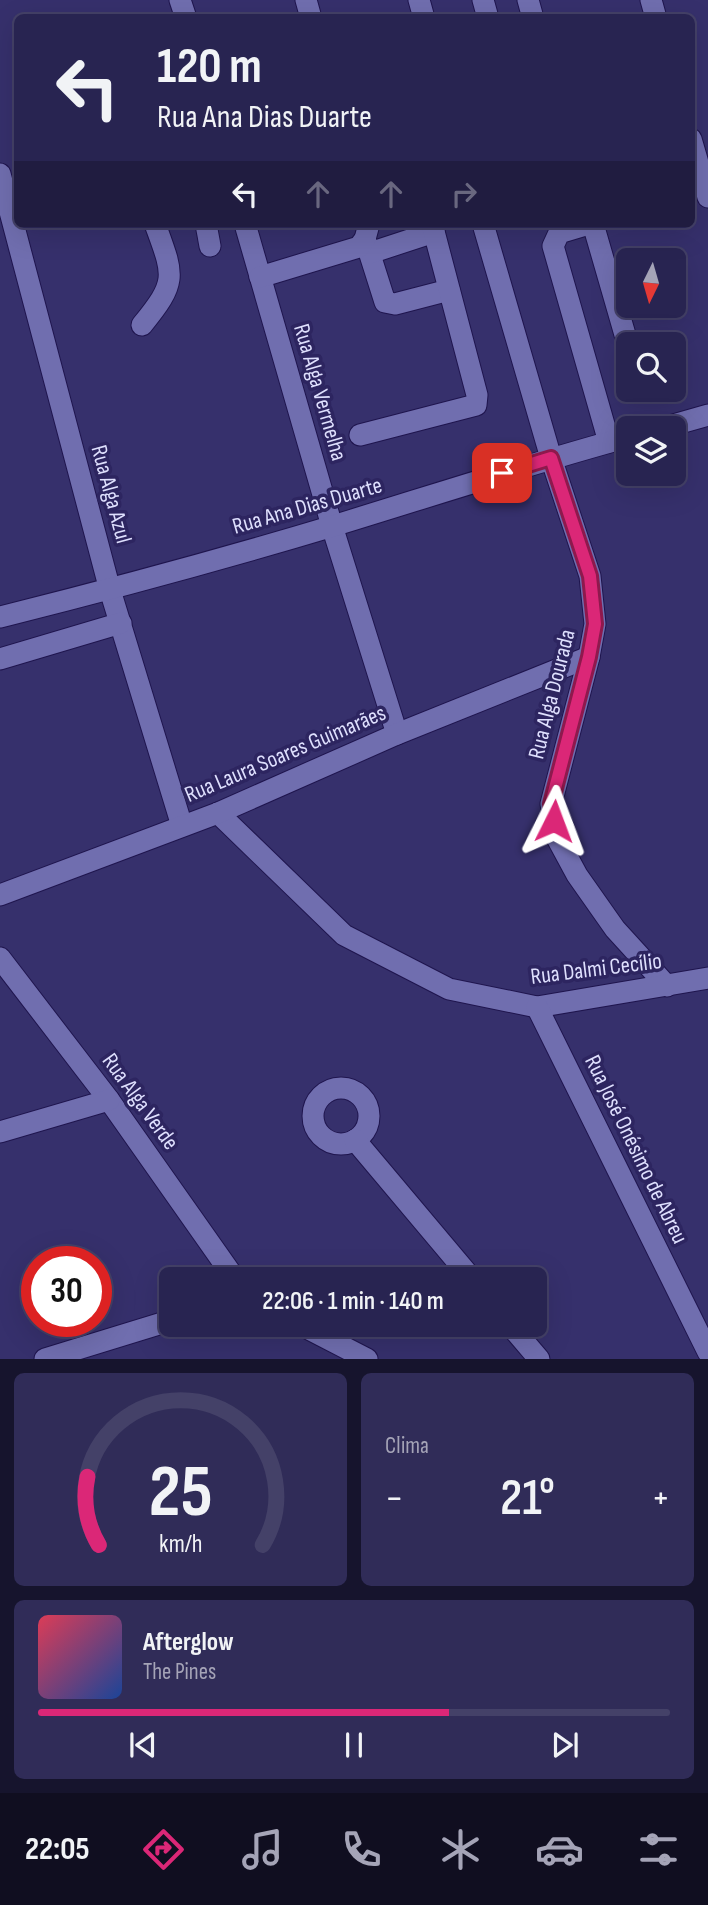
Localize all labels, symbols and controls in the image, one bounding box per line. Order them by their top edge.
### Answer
text: 120 m [157,38,262,97]
icon: left [42,42,133,133]
text: Rua Ana Dias Duarte [157,98,372,137]
icon: left [226,175,264,213]
icon: ahead [299,175,337,213]
icon: ahead [372,175,410,213]
icon: right [445,175,483,213]
north arrow [616,248,686,318]
map controls [616,248,686,486]
street label: Rua Alga Vermelha [287,321,353,464]
button: search [616,332,686,402]
button: layers [616,416,686,486]
street label: Rua Alga Azul [84,442,138,547]
pin [472,443,532,503]
icon: arrive [483,454,521,492]
street label: Rua Ana Dias Duarte [229,471,385,541]
street label: Rua Alga Dourada [522,627,582,762]
street label: Rua Laura Soares Guimarães [181,699,390,809]
position arrow [517,784,591,858]
street label: Rua Dalmi Cecílio [529,947,663,991]
street label: Rua Alga Verde [96,1048,185,1155]
street label: Rua José Onésimo de Abreu [578,1051,694,1248]
speed limit sign: 30 [21,1246,112,1337]
text: 22:06 · 1 min · 140 m [262,1286,444,1317]
text: Clima [385,1432,429,1460]
text: 25 [149,1450,212,1538]
text: 21° [500,1467,555,1530]
text: − [385,1476,404,1521]
text: + [651,1476,670,1521]
text: km/h [159,1529,202,1560]
text: Afterglow [143,1627,234,1658]
text: The Pines [143,1658,216,1686]
icon: previous [124,1726,162,1764]
icon: pause [335,1726,373,1764]
icon: next [546,1726,584,1764]
icon: directions [139,1825,188,1874]
icon: music [238,1825,287,1874]
icon: phone [337,1825,386,1874]
icon: climate [436,1825,485,1874]
icon: car [535,1825,584,1874]
icon: filters [634,1825,683,1874]
text: 22:05 [25,1830,89,1869]

